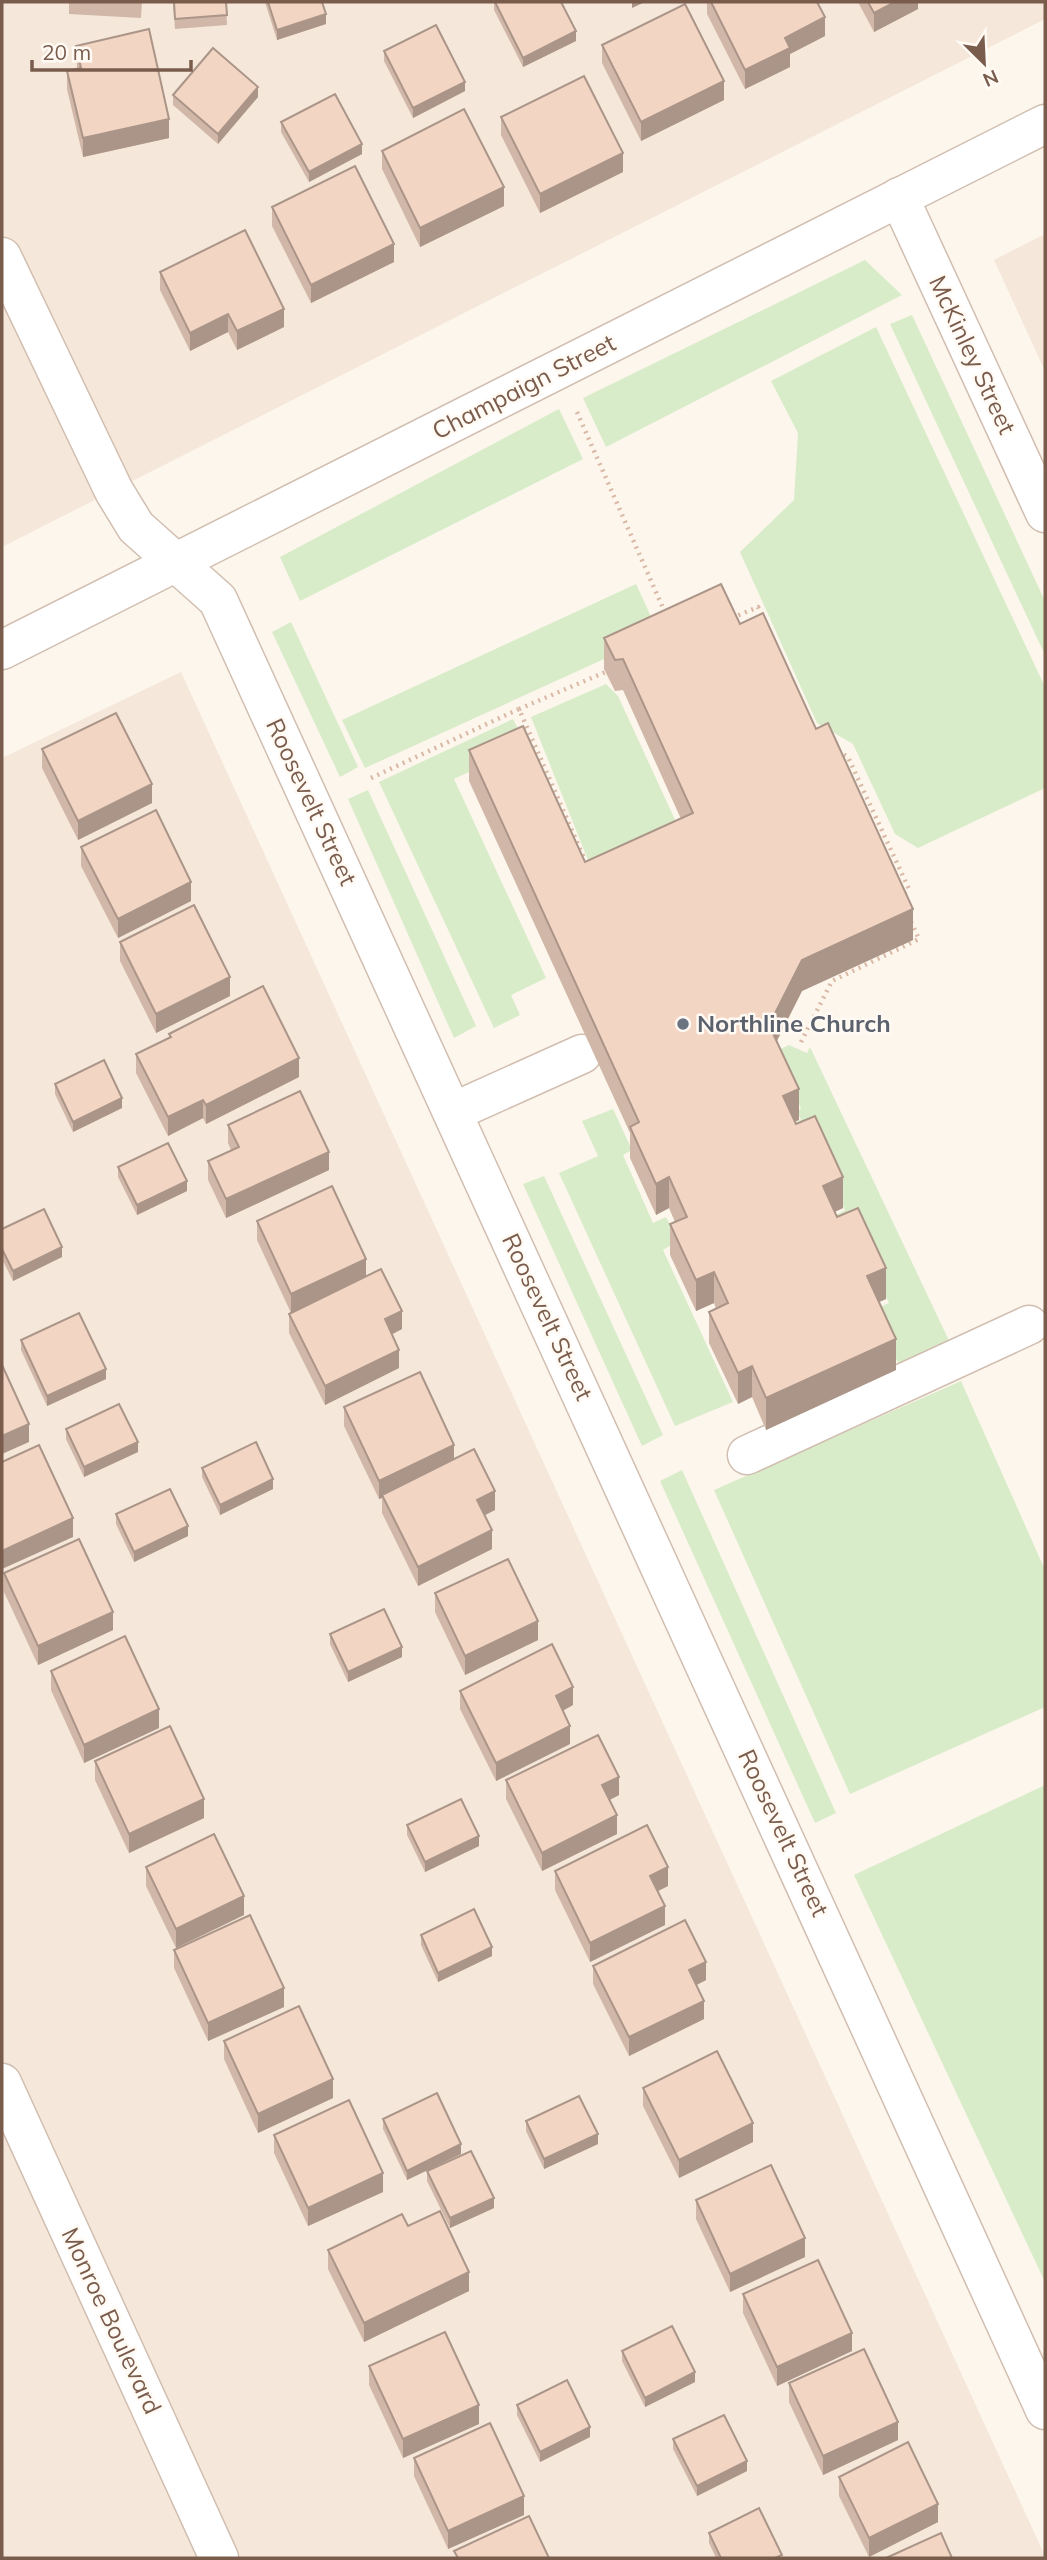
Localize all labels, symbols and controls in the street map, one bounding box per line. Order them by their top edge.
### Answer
scale bar [32,28,191,72]
north arrow [949,28,1019,98]
text: 20 m [42,39,91,65]
text: N [979,65,1002,92]
street label: McKinley Street [923,271,1023,439]
street label: Champaign Street [427,327,620,445]
street label: Roosevelt Street [260,713,364,890]
place label: Northline Church [697,1008,891,1038]
marker: Northline Church [675,1016,691,1032]
street label: Roosevelt Street [496,1228,600,1405]
street label: Roosevelt Street [732,1744,836,1921]
street label: Monroe Boulevard [56,2223,168,2419]

